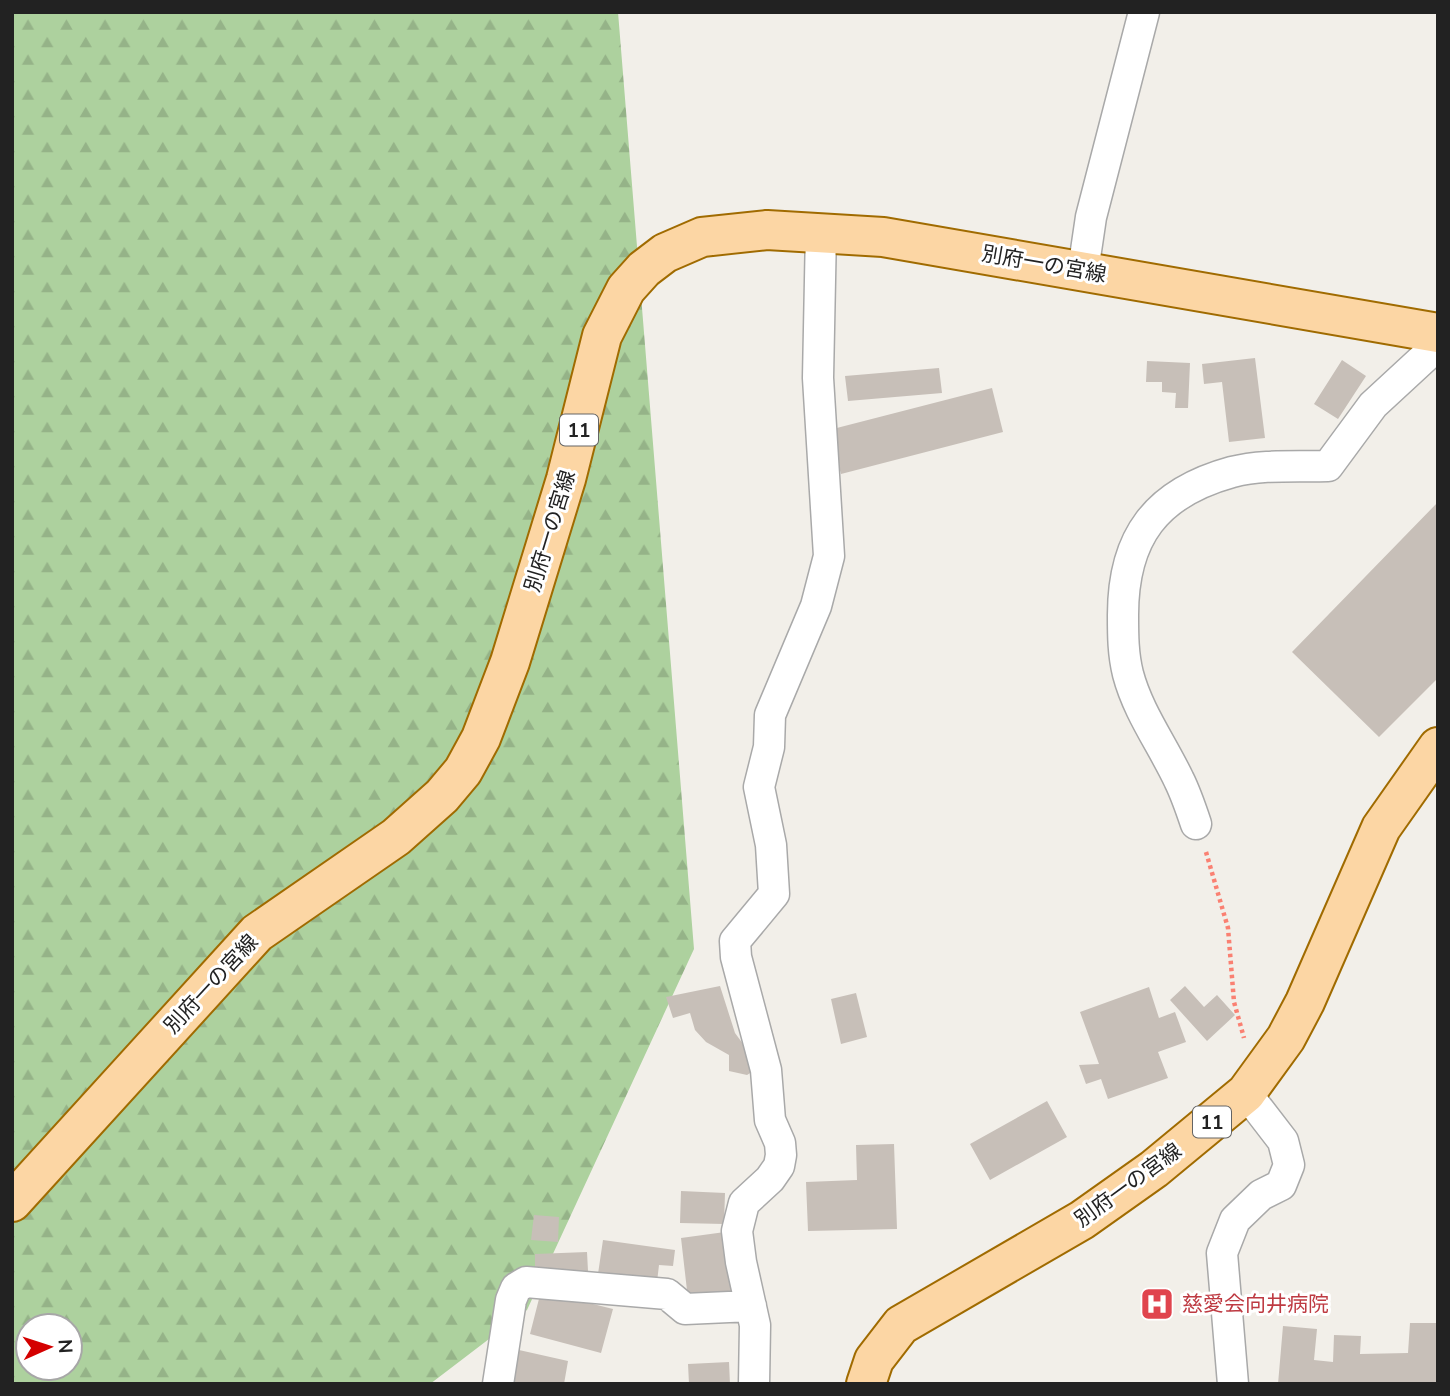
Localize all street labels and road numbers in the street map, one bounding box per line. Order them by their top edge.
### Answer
street label: 別府一の宮線 [980,239,1108,289]
road number: 11 [560,414,598,446]
street label: 別府一の宮線 [518,467,582,595]
street label: 別府一の宮線 [158,928,264,1040]
road number: 11 [1193,1106,1231,1138]
street label: 別府一の宮線 [1069,1137,1187,1233]

